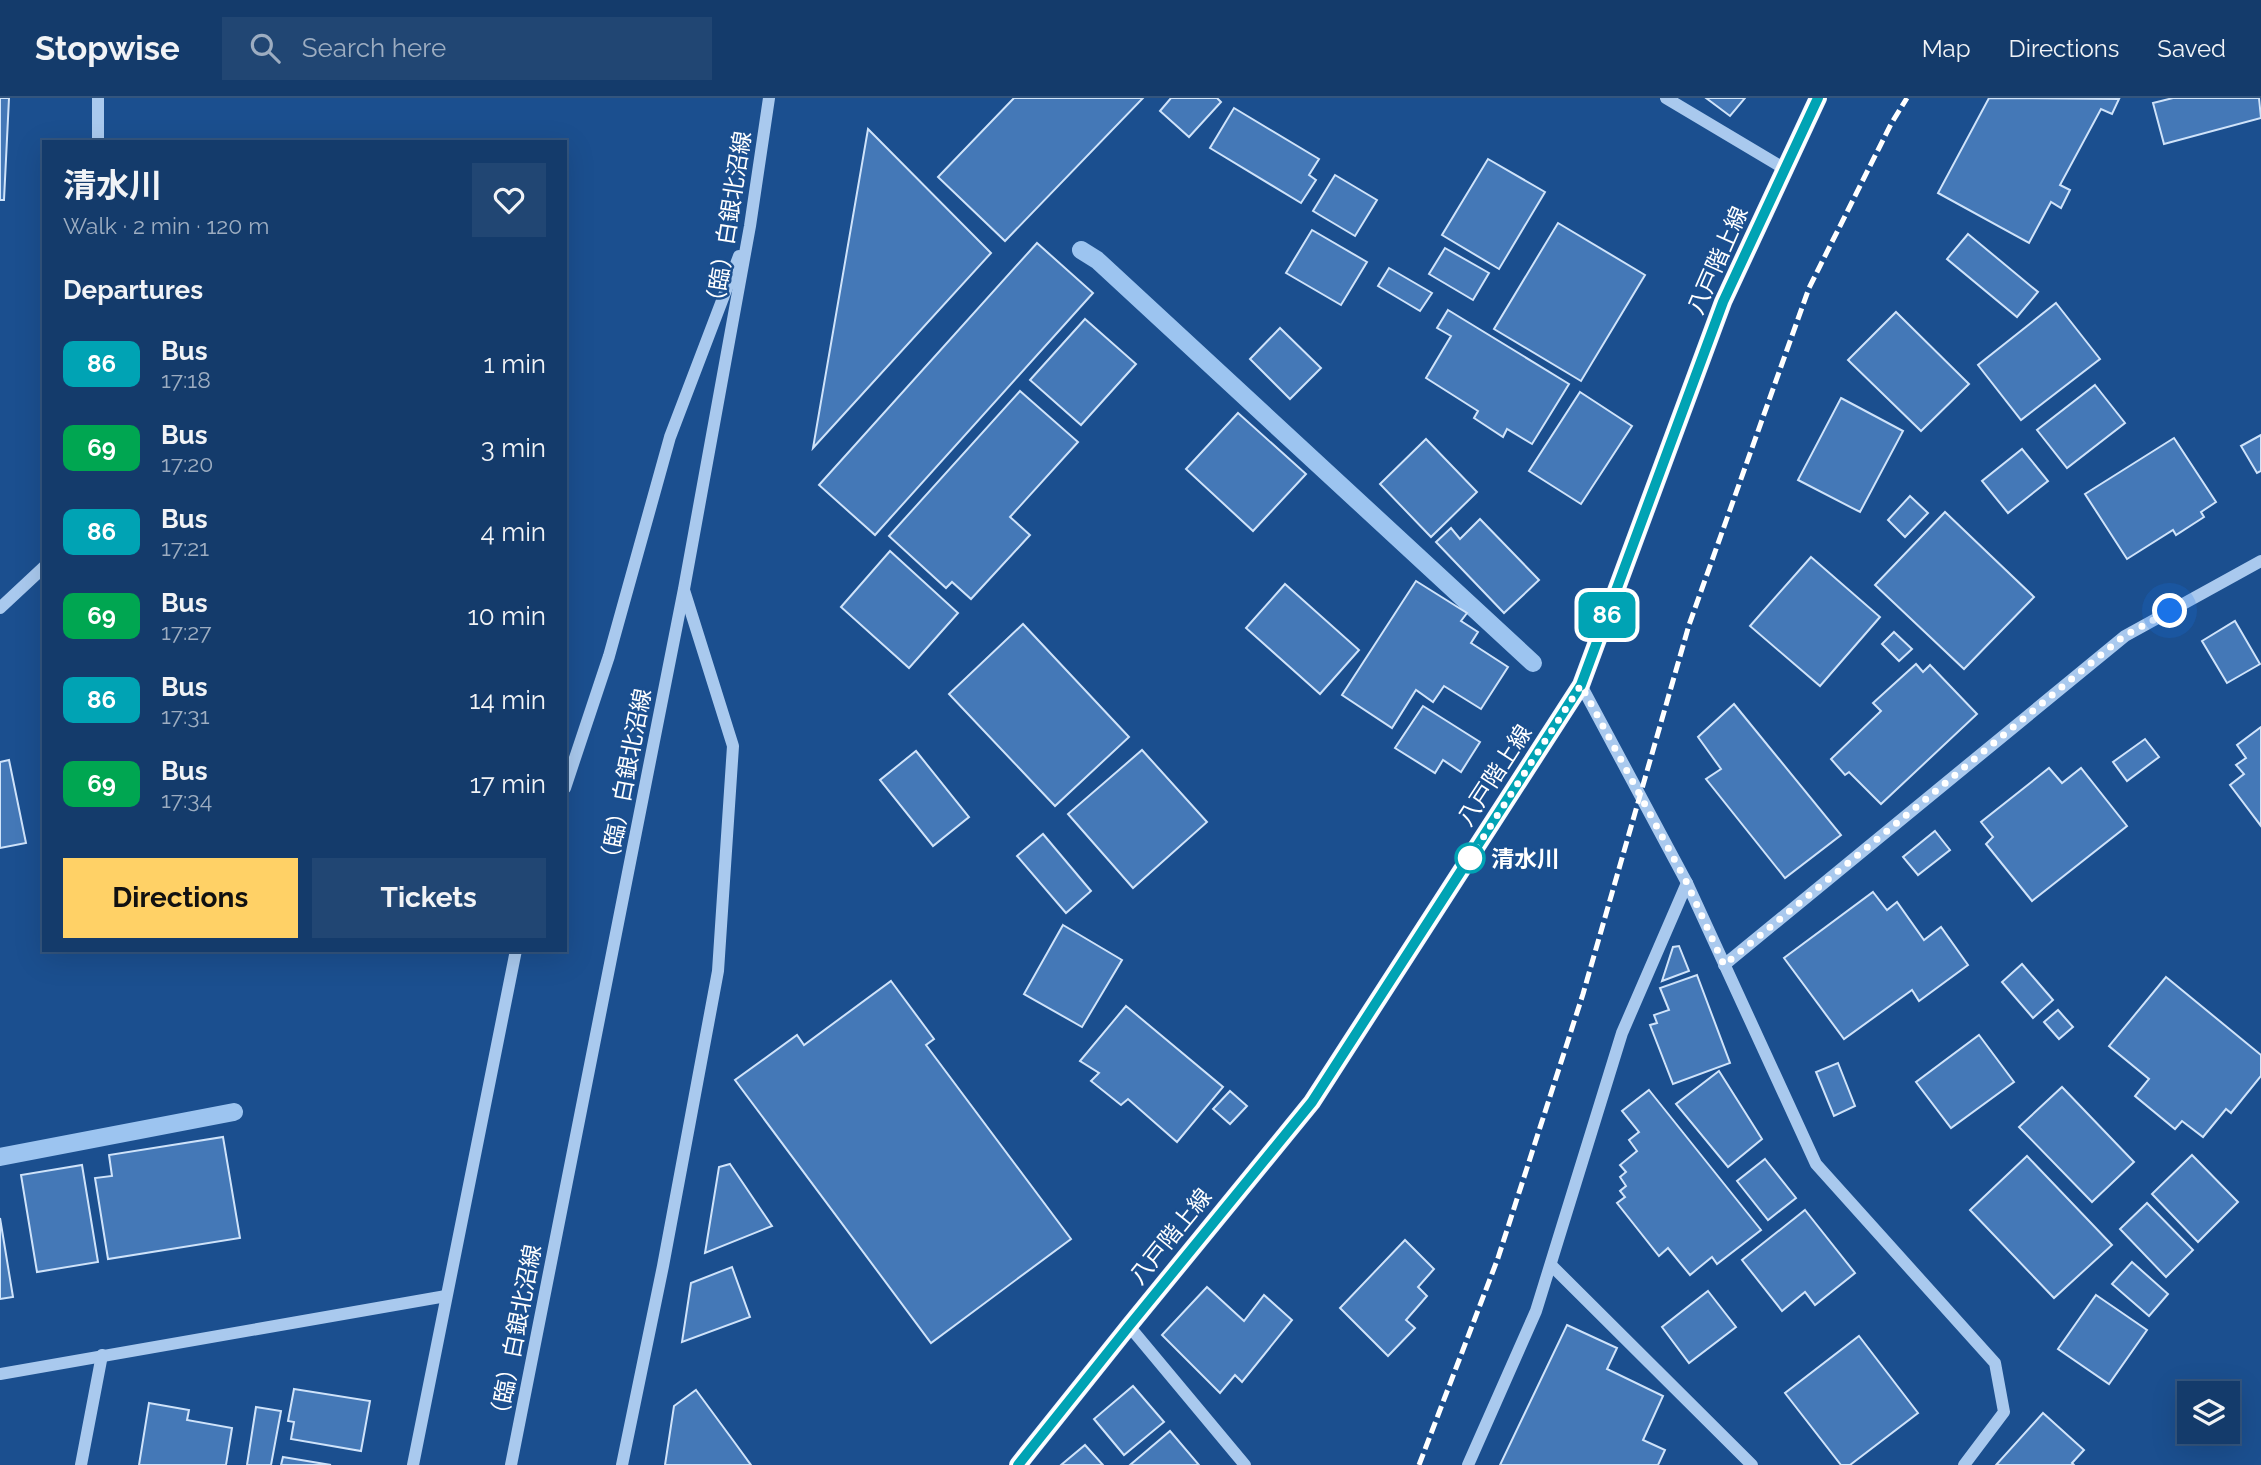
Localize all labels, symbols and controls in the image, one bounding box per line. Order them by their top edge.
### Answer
search box [222,17,712,80]
text: Stopwise [35,29,180,68]
icon: search [246,29,284,67]
text: Search here [302,33,446,63]
text: Map [1922,34,1971,63]
text: Directions [2009,34,2119,63]
text: Saved [2157,34,2226,63]
street label: （臨）白銀北沼線 [700,129,756,315]
button: heart [472,163,546,237]
text: 清水川 [63,166,162,205]
street label: 八戸階上線 [1681,202,1753,318]
text: Walk · 2 min · 120 m [63,212,269,239]
text: Departures [63,275,203,305]
text: Bus [161,336,208,366]
text: 86 [87,349,116,378]
text: 1 min [484,349,546,379]
text: 17:18 [161,366,211,393]
text: Bus [161,420,208,450]
text: 69 [87,433,116,462]
text: 3 min [481,433,546,463]
text: 17:20 [161,450,213,477]
text: Bus [161,504,208,534]
text: 86 [87,517,116,546]
text: 4 min [480,517,546,547]
text: 17:21 [161,534,209,561]
text: Bus [161,588,208,618]
line badge: 86 [1576,592,1638,638]
your location [2152,593,2187,628]
text: 86 [1592,600,1622,629]
text: 69 [87,601,116,630]
text: 10 min [468,601,546,631]
text: 17:27 [161,618,212,645]
text: Bus [161,672,208,702]
text: 86 [87,685,116,714]
text: 14 min [469,685,546,715]
street label: （臨）白銀北沼線 [594,686,656,872]
text: 17:31 [161,702,209,729]
street label: 八戸階上線 [1451,719,1537,831]
text: Bus [161,756,208,786]
text: 69 [87,769,116,798]
text: 17 min [470,769,546,799]
text: 17:34 [161,786,212,813]
marker: 清水川 [1455,843,1485,873]
place label: 清水川 [1491,845,1560,872]
button: Directions [63,858,298,938]
button: Tickets [312,858,546,938]
street label: 八戸階上線 [1123,1183,1217,1289]
street label: （臨）白銀北沼線 [484,1242,546,1428]
map controls [2177,1381,2240,1444]
button: layers [2177,1381,2240,1444]

